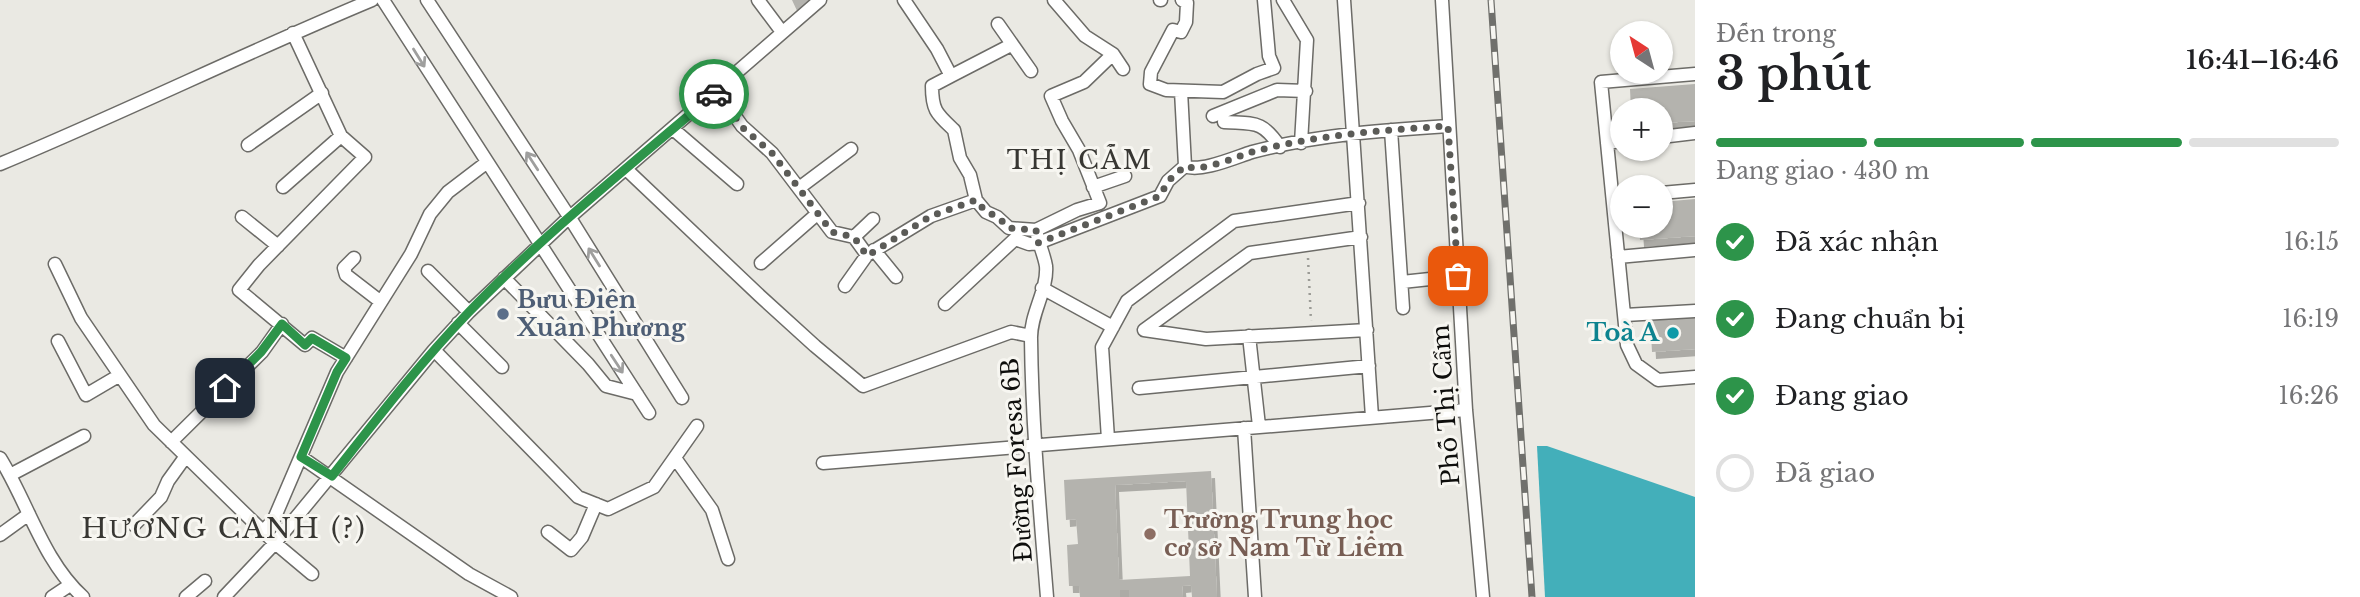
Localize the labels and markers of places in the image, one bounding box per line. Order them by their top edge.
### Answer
pin [1428,246,1488,306]
place label: Bưu Điện Xuân Phương [516,285,687,342]
marker: Bưu Điện Xuân Phương [495,306,511,322]
place label: Toà A [1587,318,1661,347]
marker: Toà A [1665,325,1681,341]
pin [195,358,255,418]
place label: Trường Trung học cơ sở Nam Từ Liêm [1164,505,1404,562]
marker: Trường Trung học cơ sở Nam Từ Liêm [1142,526,1158,542]

